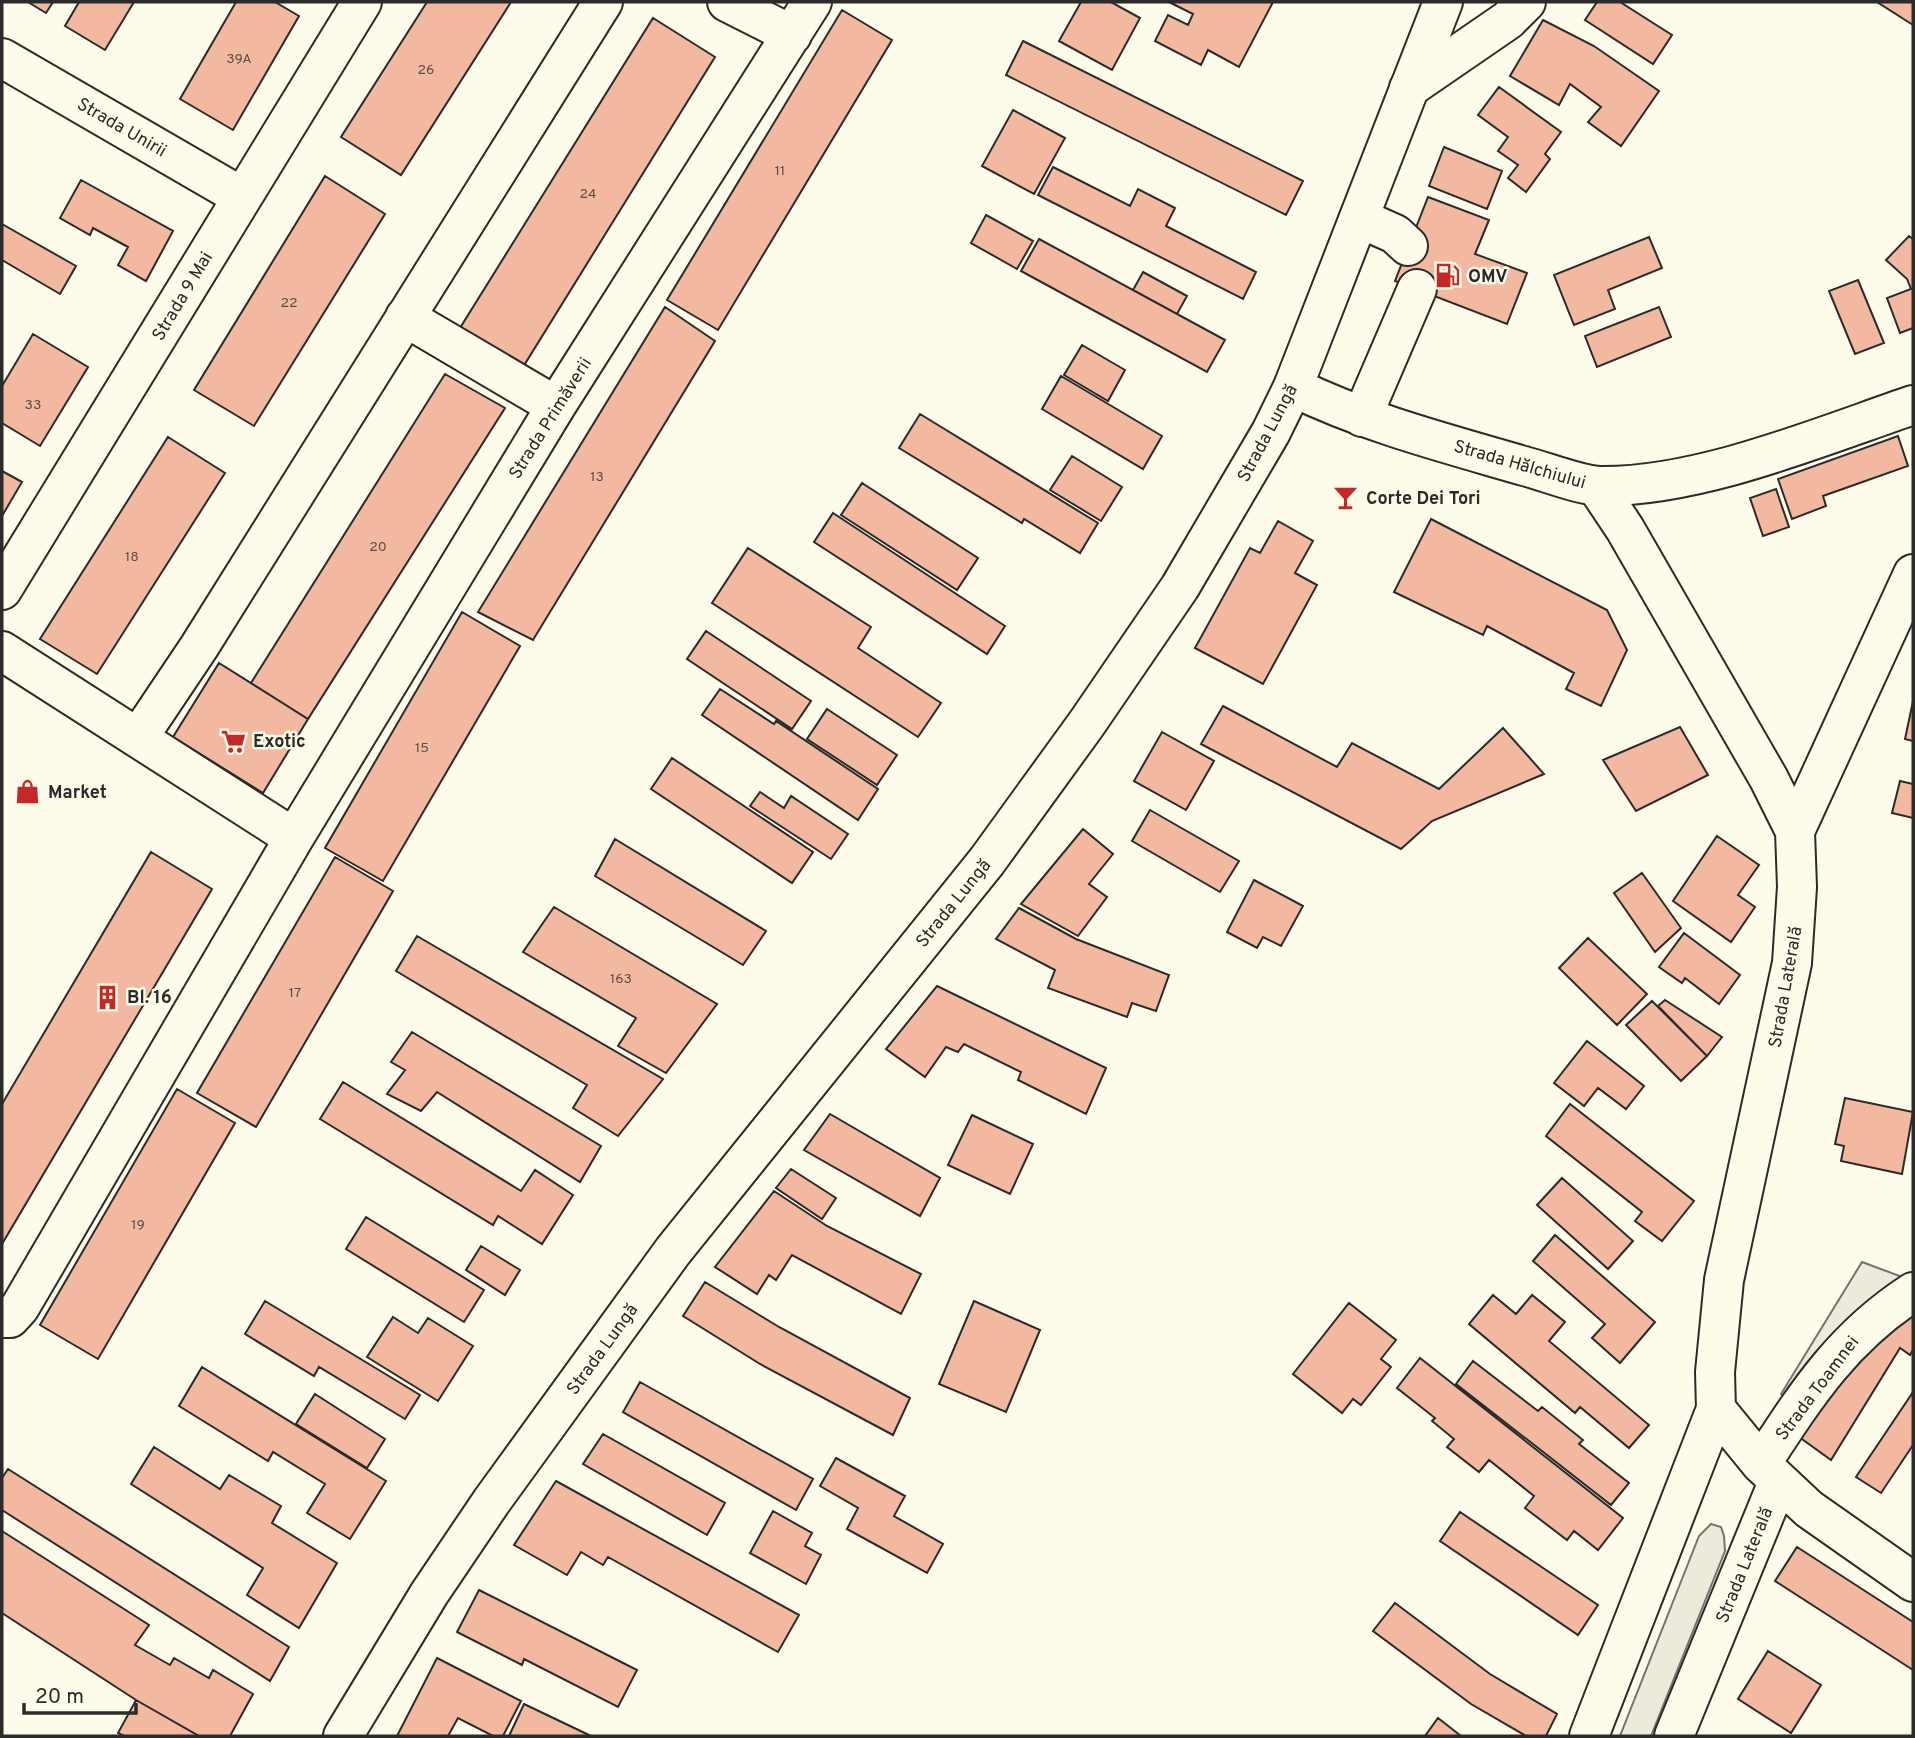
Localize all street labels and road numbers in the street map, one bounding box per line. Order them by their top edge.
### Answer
street label: Strada Unirii [72,93,170,163]
street label: Strada 9 Mai [148,248,219,345]
street label: Strada Primăverii [505,354,598,484]
street label: Strada Lungă [1233,381,1304,486]
street label: Strada Hălchiului [1451,436,1588,495]
street label: Strada Lungă [911,855,997,953]
street label: Strada Laterală [1764,925,1808,1050]
street label: Strada Lungă [562,1300,644,1400]
street label: Strada Toamnei [1771,1332,1865,1446]
street label: Strada Laterală [1712,1504,1779,1627]

